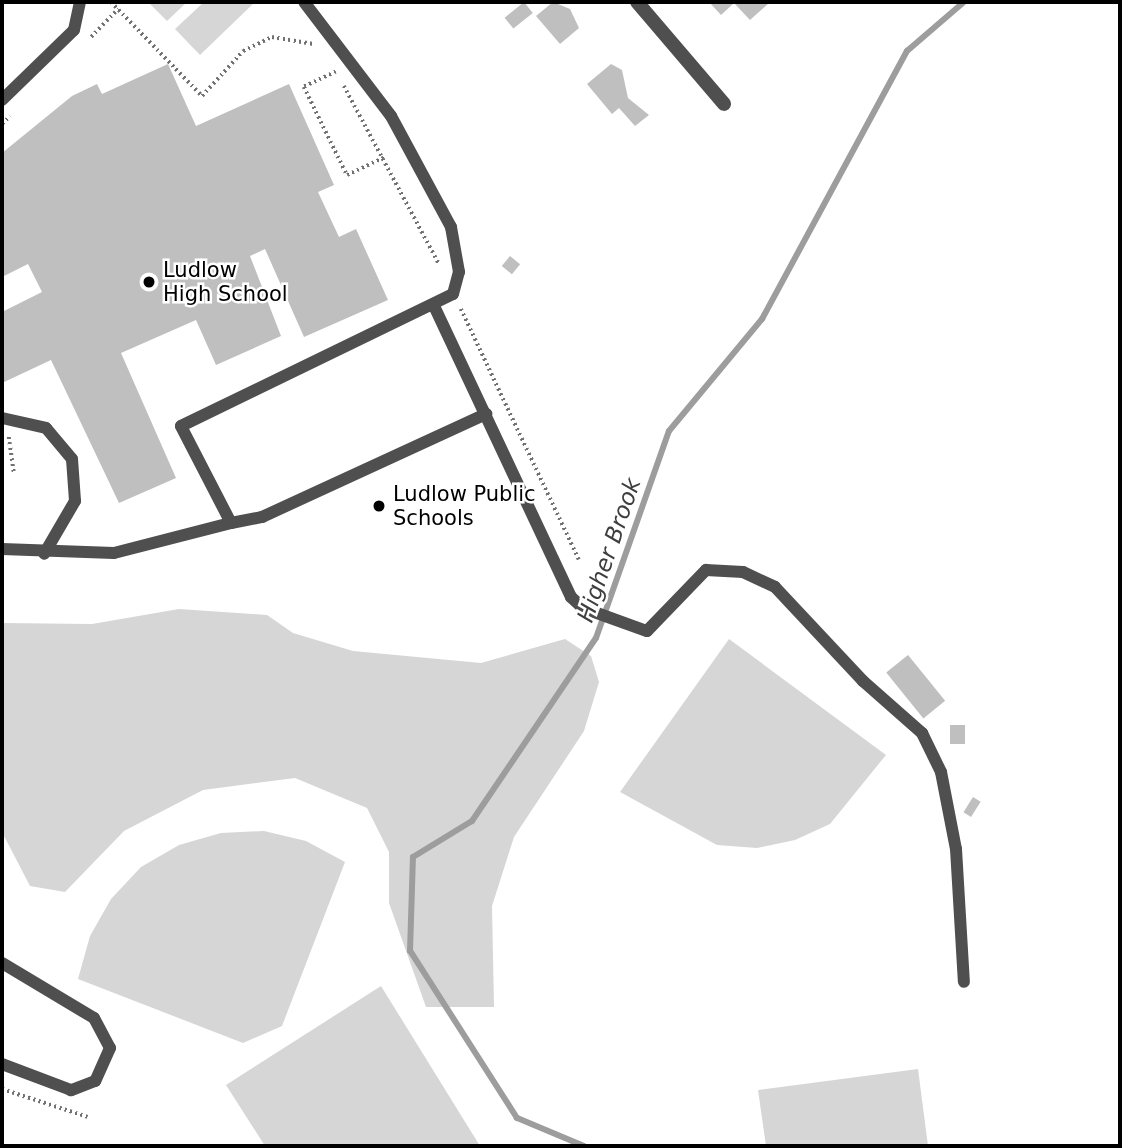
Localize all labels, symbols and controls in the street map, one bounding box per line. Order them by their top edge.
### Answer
place label: Ludlow High School [163,257,288,307]
marker: Ludlow High School [141,274,157,290]
water label: Higher Brook [571,474,647,626]
place label: Ludlow Public Schools [393,481,536,531]
marker: Ludlow Public Schools [371,498,387,514]

